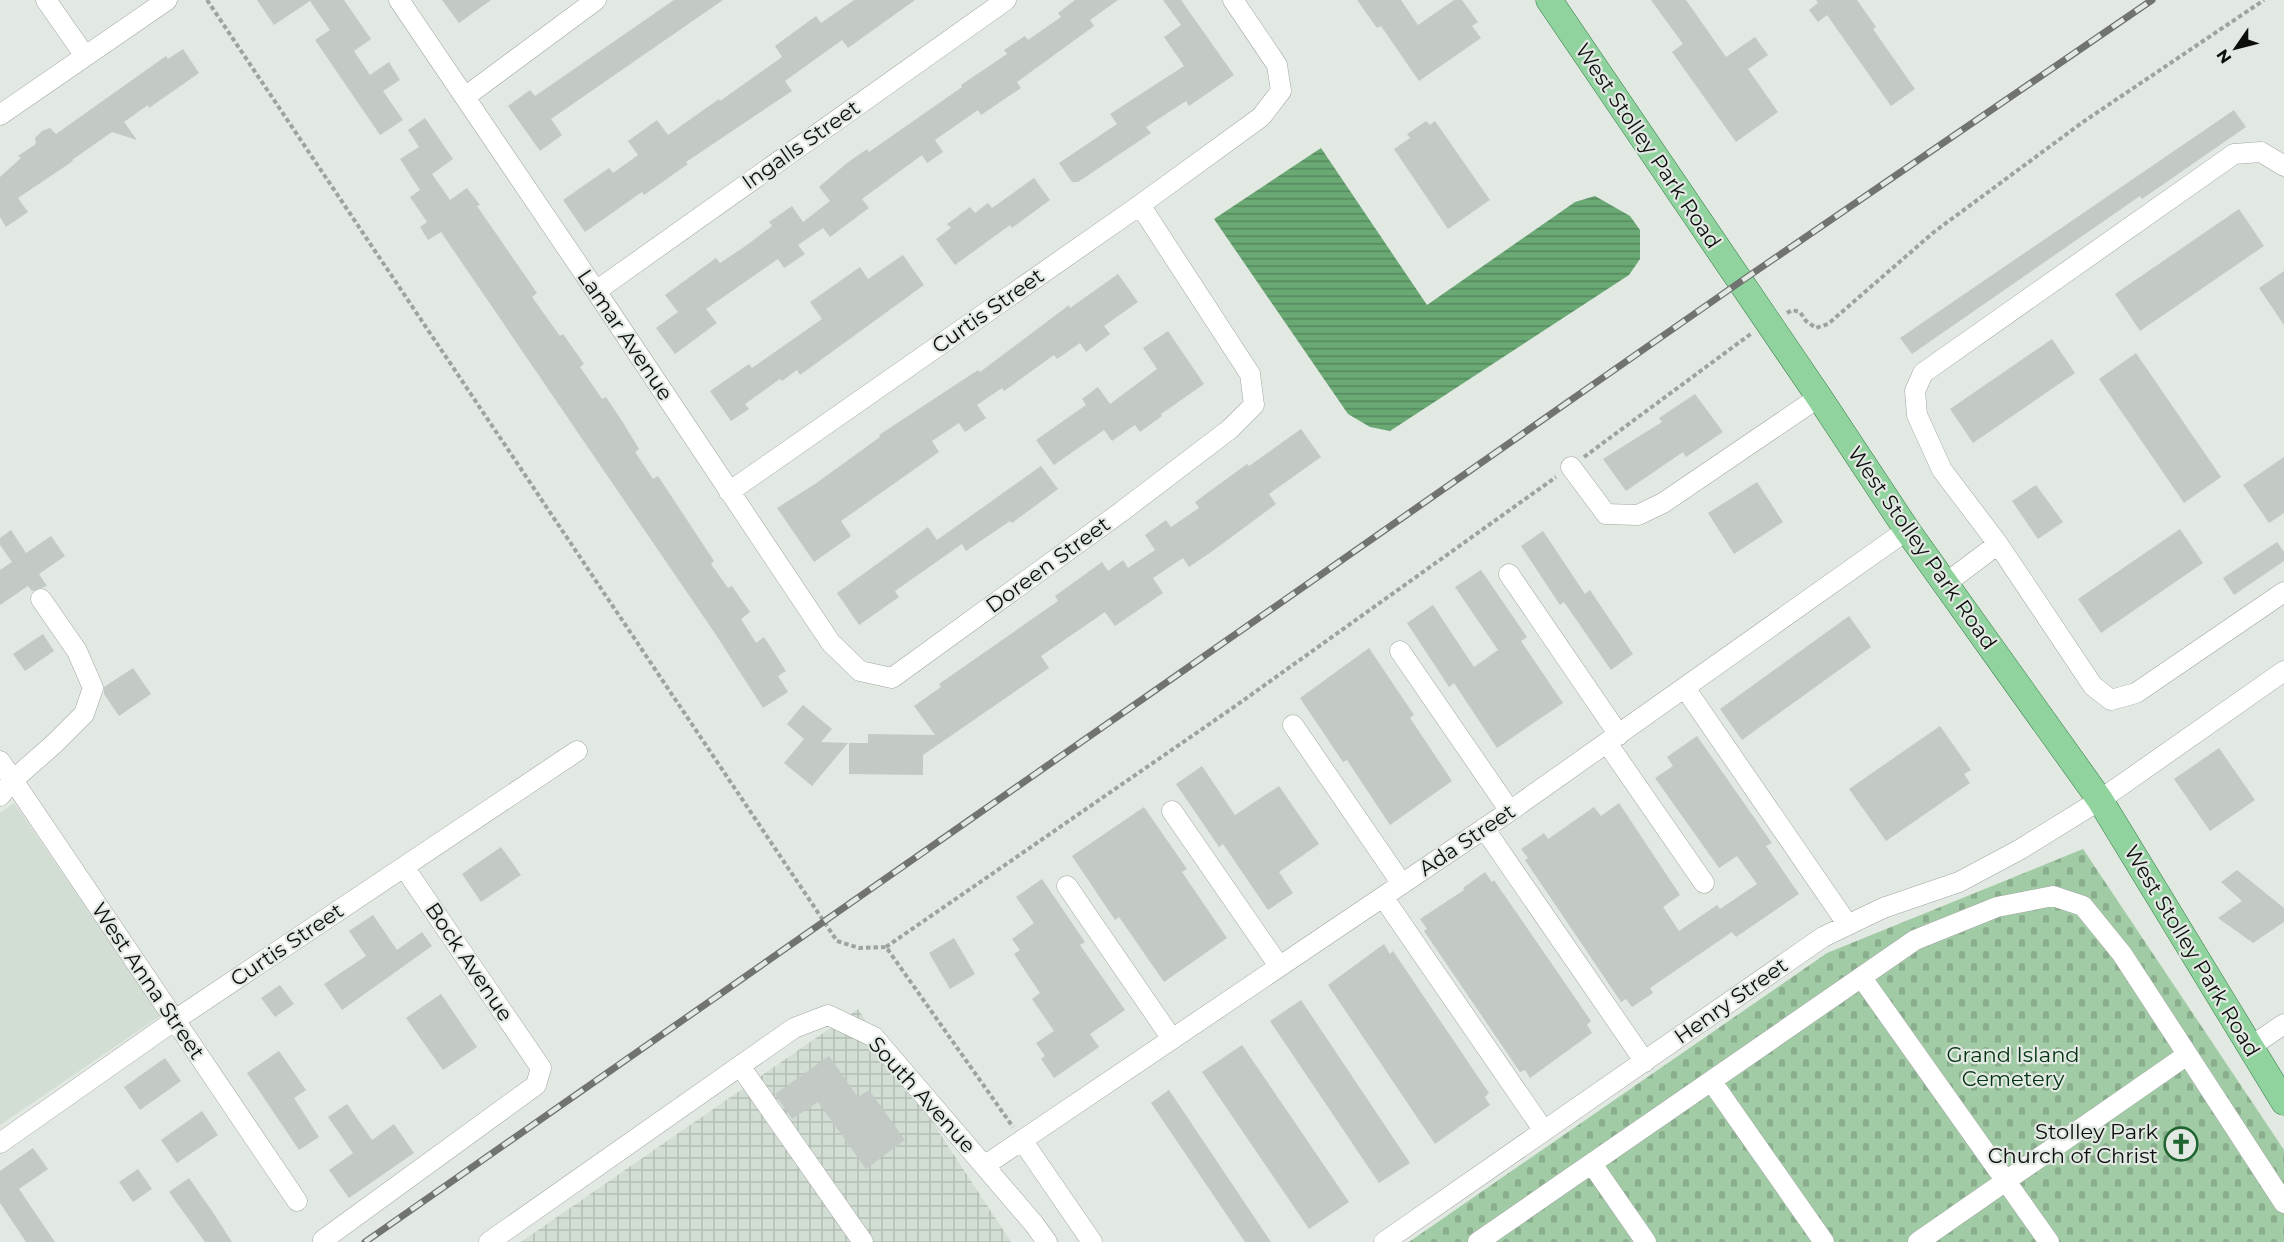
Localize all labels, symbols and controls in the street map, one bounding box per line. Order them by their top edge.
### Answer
north arrow [2206,18,2266,78]
street label: West Stolley Park Road [1570,38,1727,253]
text: N [2213,46,2236,67]
street label: Ingalls Street [737,95,864,194]
street label: Curtis Street [927,263,1048,358]
street label: Lamar Avenue [572,264,678,405]
street label: West Stolley Park Road [1843,441,2002,654]
street label: Doreen Street [981,511,1115,618]
street label: Ada Street [1414,798,1520,881]
street label: West Stolley Park Road [2119,840,2266,1061]
street label: West Anna Street [87,897,210,1064]
street label: Curtis Street [226,898,348,992]
street label: Bock Avenue [420,898,518,1026]
street label: Henry Street [1669,952,1792,1049]
street label: South Avenue [864,1031,981,1158]
park label: Grand Island Cemetery [1946,1042,2080,1091]
place label: Stolley Park Church of Christ [1988,1119,2158,1168]
church icon: Stolley Park Church of Christ [2163,1126,2199,1162]

